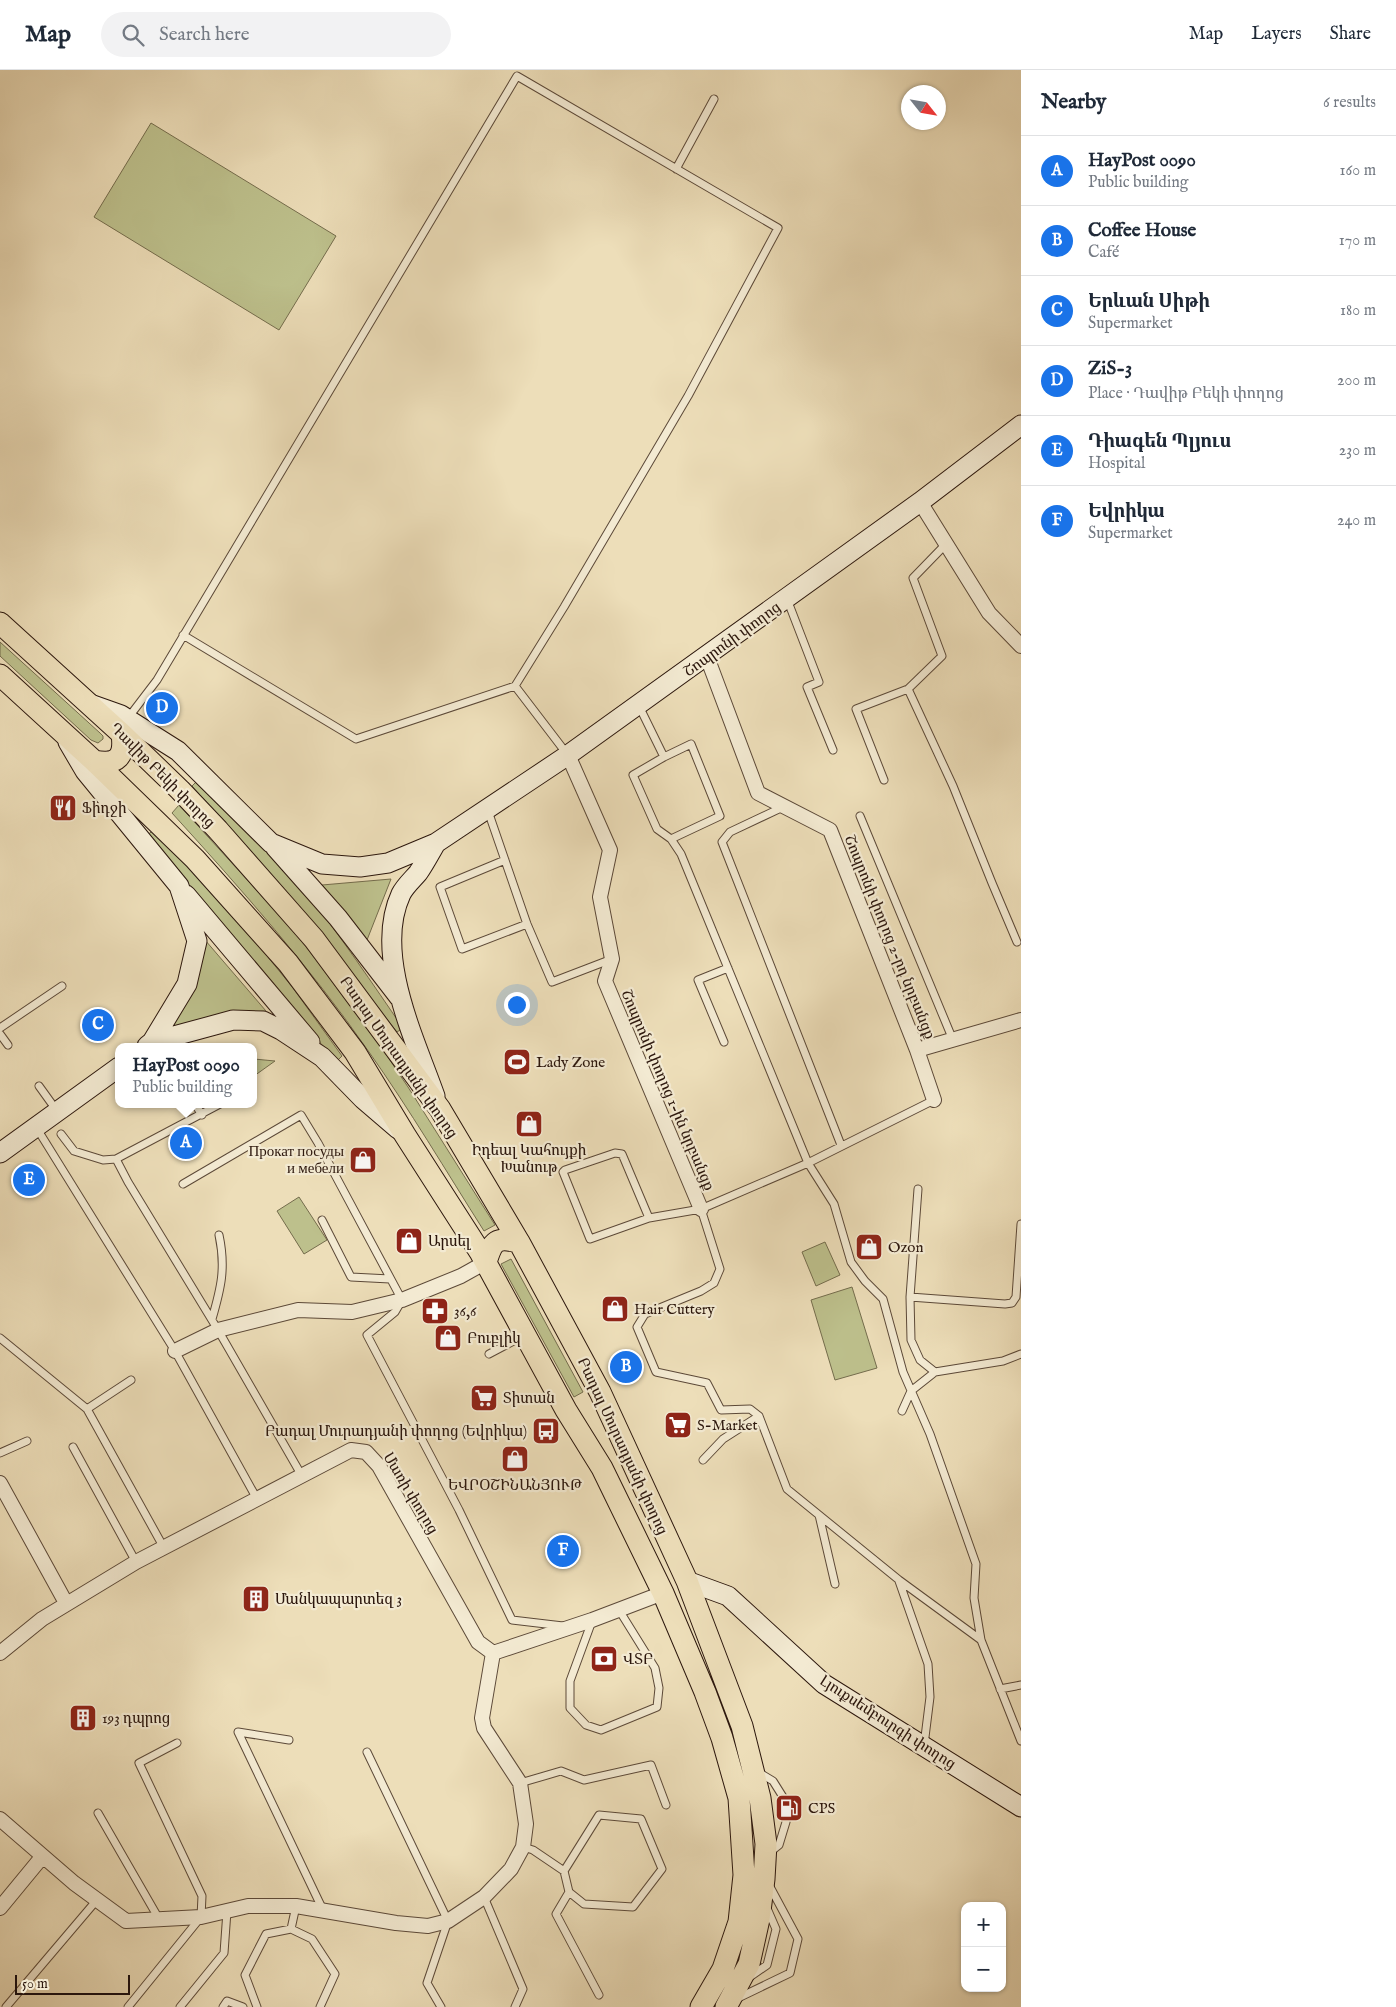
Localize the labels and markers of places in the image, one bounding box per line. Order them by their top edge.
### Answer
pin: D [146,689,178,727]
restaurant icon: Ֆիդջի [48,793,78,823]
place label: Ֆիդջի [82,799,127,818]
pin: C [82,1006,114,1044]
sports icon: Lady Zone [502,1047,532,1077]
place label: Lady Zone [536,1053,605,1072]
shop icon: Իդեալ Կահույքի Խանութ [514,1109,544,1139]
pin: A [170,1124,202,1162]
place label: Իդեալ Կահույքի Խանութ [472,1141,587,1177]
place label: Прокат посуды и мебели [248,1142,344,1178]
shop icon: Прокат посуды и мебели [348,1145,378,1175]
pin: E [13,1161,45,1199]
shop icon: Արսել [394,1226,424,1256]
place label: Արսել [428,1232,471,1251]
shop icon: Ozon [854,1232,884,1262]
place label: Ozon [888,1238,923,1257]
shop icon: Hair Cuttery [600,1294,630,1324]
pharmacy icon: 36,6 [420,1296,450,1326]
place label: Hair Cuttery [634,1300,715,1319]
place label: 36,6 [454,1302,477,1321]
shop icon: Բուբլիկ [433,1323,463,1353]
place label: Բուբլիկ [467,1329,521,1348]
pin: B [610,1348,642,1386]
supermarket icon: Տիտան [469,1383,499,1413]
place label: Տիտան [503,1389,555,1408]
supermarket icon: S-Market [663,1410,693,1440]
bus stop icon: Բադալ Մուրադյանի փողոց (Եվրիկա) [531,1416,561,1446]
place label: S-Market [697,1416,758,1435]
place label: Բադալ Մուրադյանի փողոց (Եվրիկա) [265,1422,527,1441]
shop icon: ԵՎՐՕՇԻՆԱՆՅՈՒԹ [500,1444,530,1474]
place label: ԵՎՐՕՇԻՆԱՆՅՈՒԹ [448,1476,582,1495]
pin: F [547,1532,579,1570]
building icon: Մանկապարտեզ 3 [241,1584,271,1614]
place label: Մանկապարտեզ 3 [275,1590,402,1609]
bank icon: ՎՏԲ [589,1644,619,1674]
place label: ՎՏԲ [623,1650,653,1669]
building icon: 193 դպրոց [68,1703,98,1733]
place label: 193 դպրոց [102,1709,170,1728]
fuel station icon: CPS [774,1793,804,1823]
place label: CPS [808,1799,835,1818]

